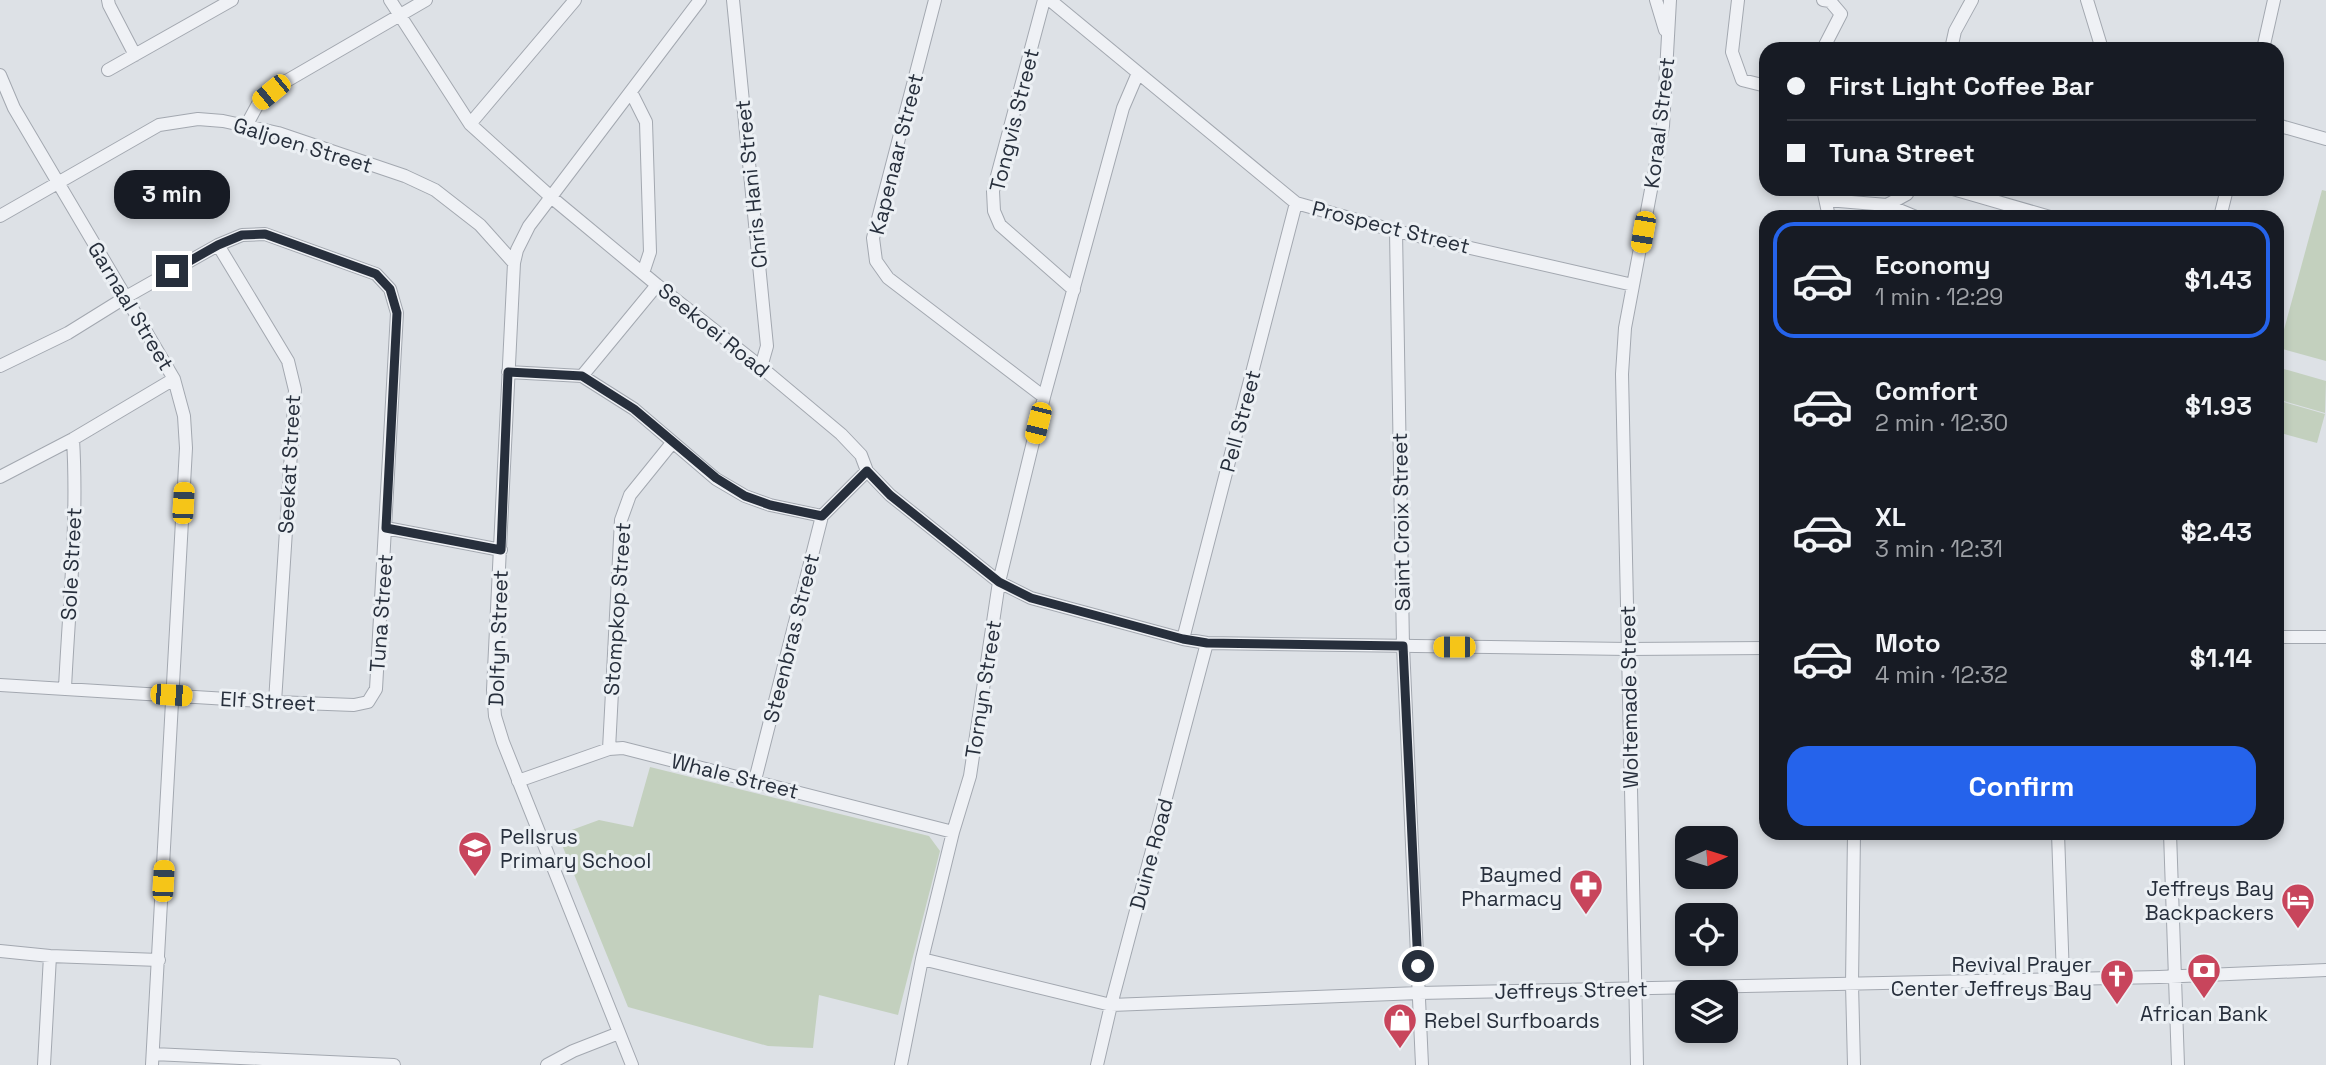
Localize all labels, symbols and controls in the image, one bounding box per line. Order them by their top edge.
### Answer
street label: Tongvis Street [983,46,1045,194]
street label: Koraal Street [1638,56,1680,190]
text: First Light Coffee Bar [1829,69,2094,103]
car [249,71,294,113]
street label: Kapenaar Street [863,71,929,237]
street label: Chris Hani Street [729,98,773,270]
street label: Galjoen Street [230,111,376,179]
text: Tuna Street [1829,136,1975,170]
callout: 3 min [114,170,230,218]
text: 3 min [142,179,202,209]
street label: Prospect Street [1309,194,1473,260]
car [1630,209,1657,255]
street label: Garnaal Street [82,237,180,375]
text: Economy [1875,248,1991,282]
icon: car [1791,249,1854,312]
route end [156,255,188,287]
text: $1.43 [2184,263,2252,297]
street label: Seekoei Road [653,277,775,383]
text: 1 min · 12:29 [1875,282,2003,312]
street label: Pell Street [1213,367,1267,475]
text: Comfort [1875,374,1978,408]
icon: car [1791,375,1854,438]
text: $1.93 [2185,389,2252,423]
street label: Seekat Street [272,394,306,534]
car [1023,400,1054,446]
text: 2 min · 12:30 [1875,408,2008,438]
street label: Saint Croix Street [1386,432,1416,612]
car [172,481,195,525]
text: XL [1875,500,1906,534]
icon: car [1791,501,1854,564]
street label: Sole Street [55,507,87,621]
text: $2.43 [2181,515,2252,549]
street label: Stompkop Street [597,522,637,696]
text: 3 min · 12:31 [1875,534,2003,564]
street label: Steenbras Street [757,551,825,725]
street label: Tuna Street [363,553,399,673]
street label: Dolfyn Street [482,569,514,707]
street label: Woltemade Street [1614,605,1644,789]
street label: Tornyn Street [959,618,1007,760]
text: Moto [1875,626,1941,660]
icon: car [1791,627,1854,690]
car [1434,637,1476,658]
text: $1.14 [2190,641,2252,675]
text: 4 min · 12:32 [1875,660,2008,690]
car [150,683,193,707]
street label: Elf Street [219,685,317,717]
button: Confirm [1787,746,2256,826]
street label: Whale Street [668,747,802,805]
street label: Duine Road [1123,795,1179,913]
place label: Pellsrus Primary School [500,823,651,874]
north arrow [1675,826,1738,889]
map controls [1675,826,1738,1043]
school or university icon: Pellsrus Primary School [456,829,494,878]
car [152,859,175,903]
place label: Baymed Pharmacy [1461,861,1562,912]
pharmacy icon: Baymed Pharmacy [1567,867,1605,916]
place label: Jeffreys Bay Backpackers [2145,875,2274,926]
hotel icon: Jeffreys Bay Backpackers [2279,881,2317,930]
button: locate [1675,903,1738,966]
route start [1402,950,1434,982]
place label: Revival Prayer Center Jeffreys Bay [1891,951,2092,1002]
bank icon: African Bank [2185,951,2223,1000]
church icon: Revival Prayer Center Jeffreys Bay [2098,957,2136,1006]
street label: Jeffreys Street [1494,975,1648,1005]
button: layers [1675,980,1738,1043]
place label: African Bank [2140,1000,2268,1027]
shop icon: Rebel Surfboards [1381,1001,1419,1050]
place label: Rebel Surfboards [1424,1007,1600,1034]

